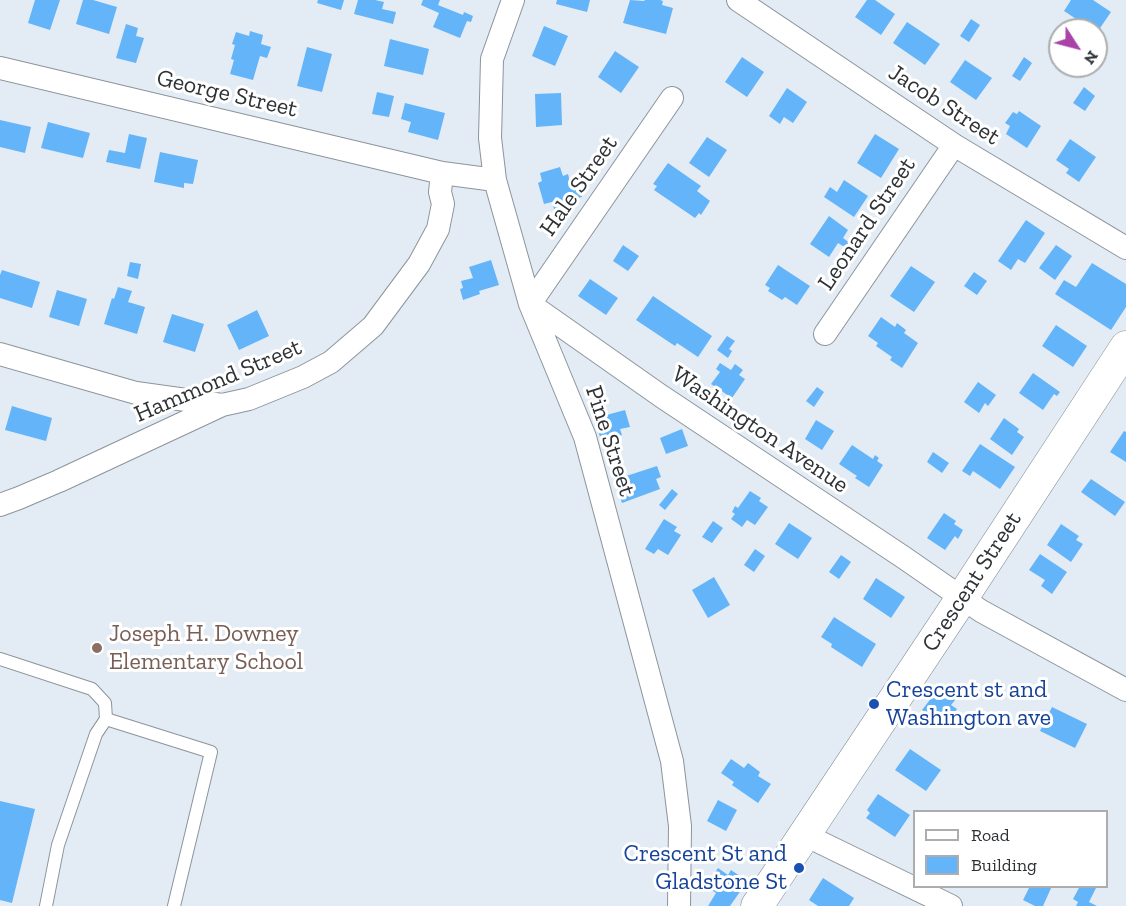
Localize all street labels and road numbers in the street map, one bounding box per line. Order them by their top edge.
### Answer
street label: Jacob Street [883,58,1005,152]
street label: George Street [154,64,300,124]
street label: Hale Street [534,130,624,242]
street label: Leonard Street [812,152,922,296]
street label: Hammond Street [130,333,306,429]
street label: Washington Avenue [666,360,854,500]
street label: Pine Street [579,382,641,500]
street label: Crescent Street [916,507,1028,657]

